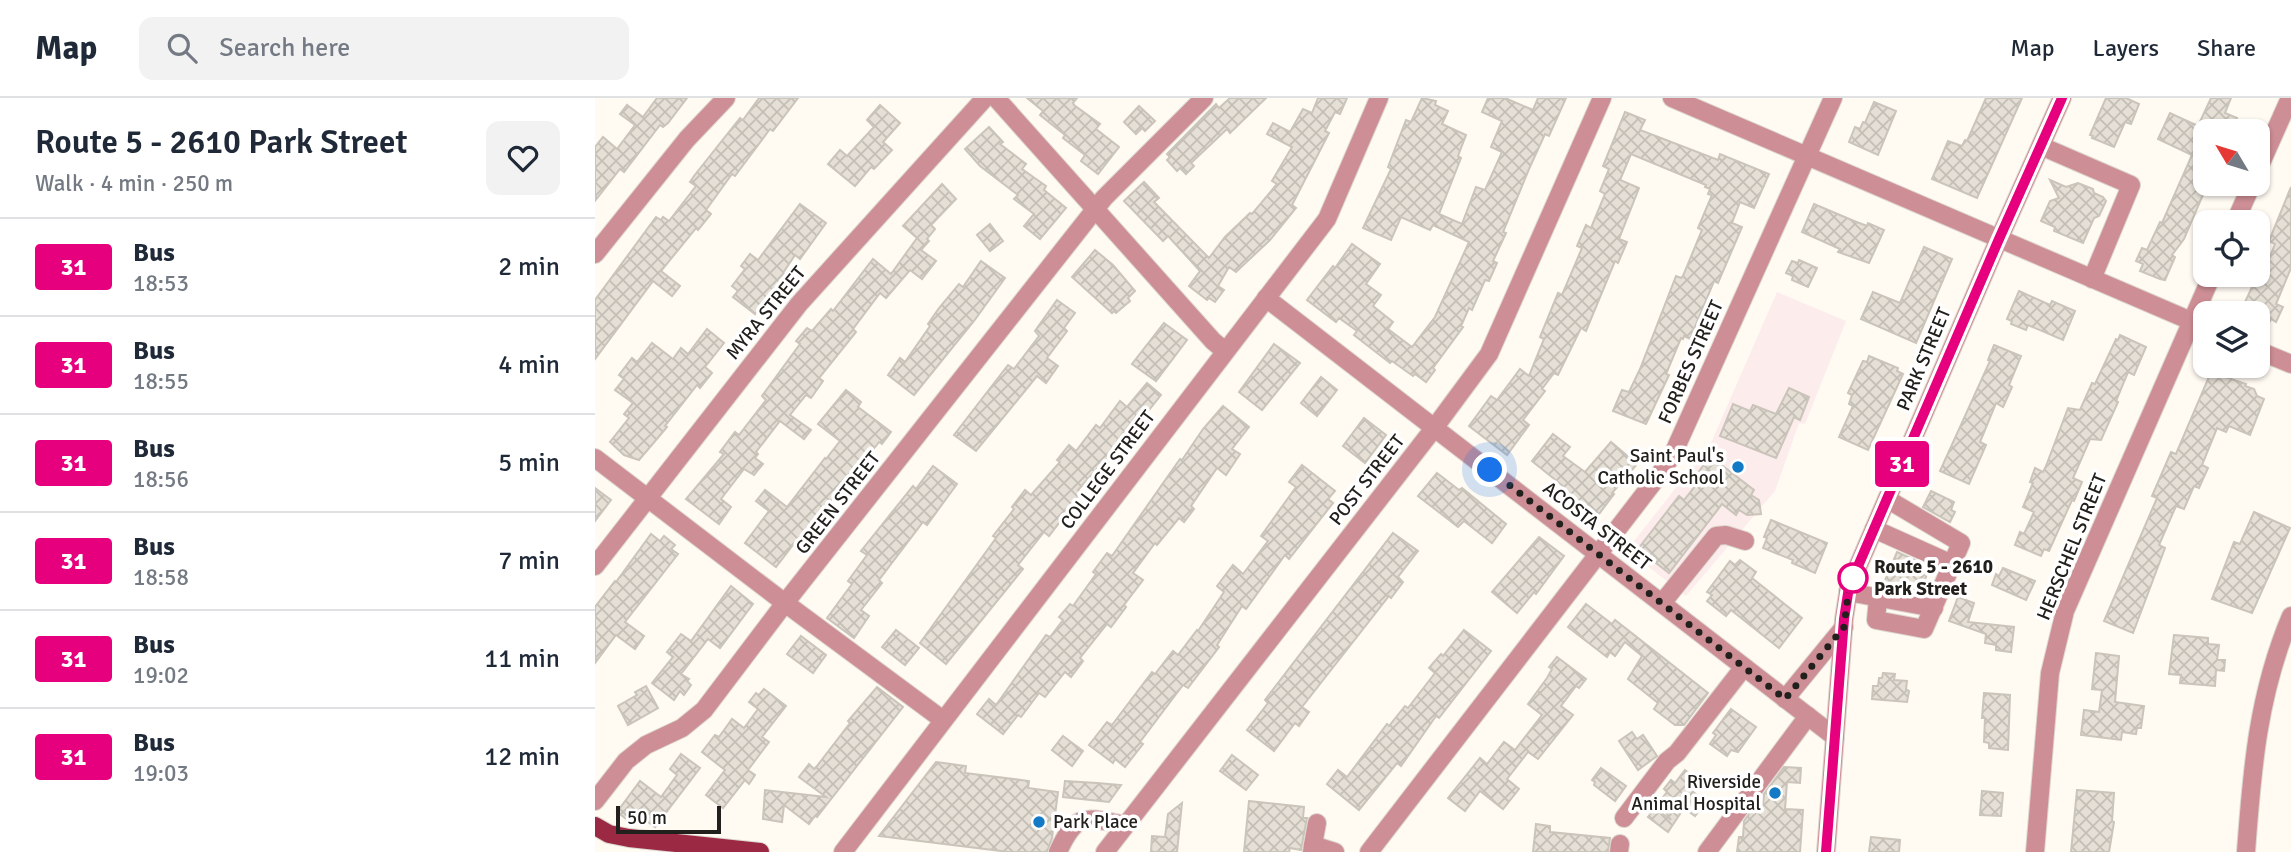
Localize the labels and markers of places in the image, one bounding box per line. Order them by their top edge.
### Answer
place label: Saint Paul's Catholic School [1597,444,1724,490]
marker: Saint Paul's Catholic School [1730,459,1746,475]
place label: Route 5 - 2610 Park Street [1874,555,1993,601]
marker: Route 5 - 2610 Park Street [1838,563,1868,593]
place label: Riverside Animal Hospital [1631,770,1761,816]
marker: Riverside Animal Hospital [1767,785,1783,801]
place label: Park Place [1053,810,1138,834]
marker: Park Place [1031,814,1047,830]

